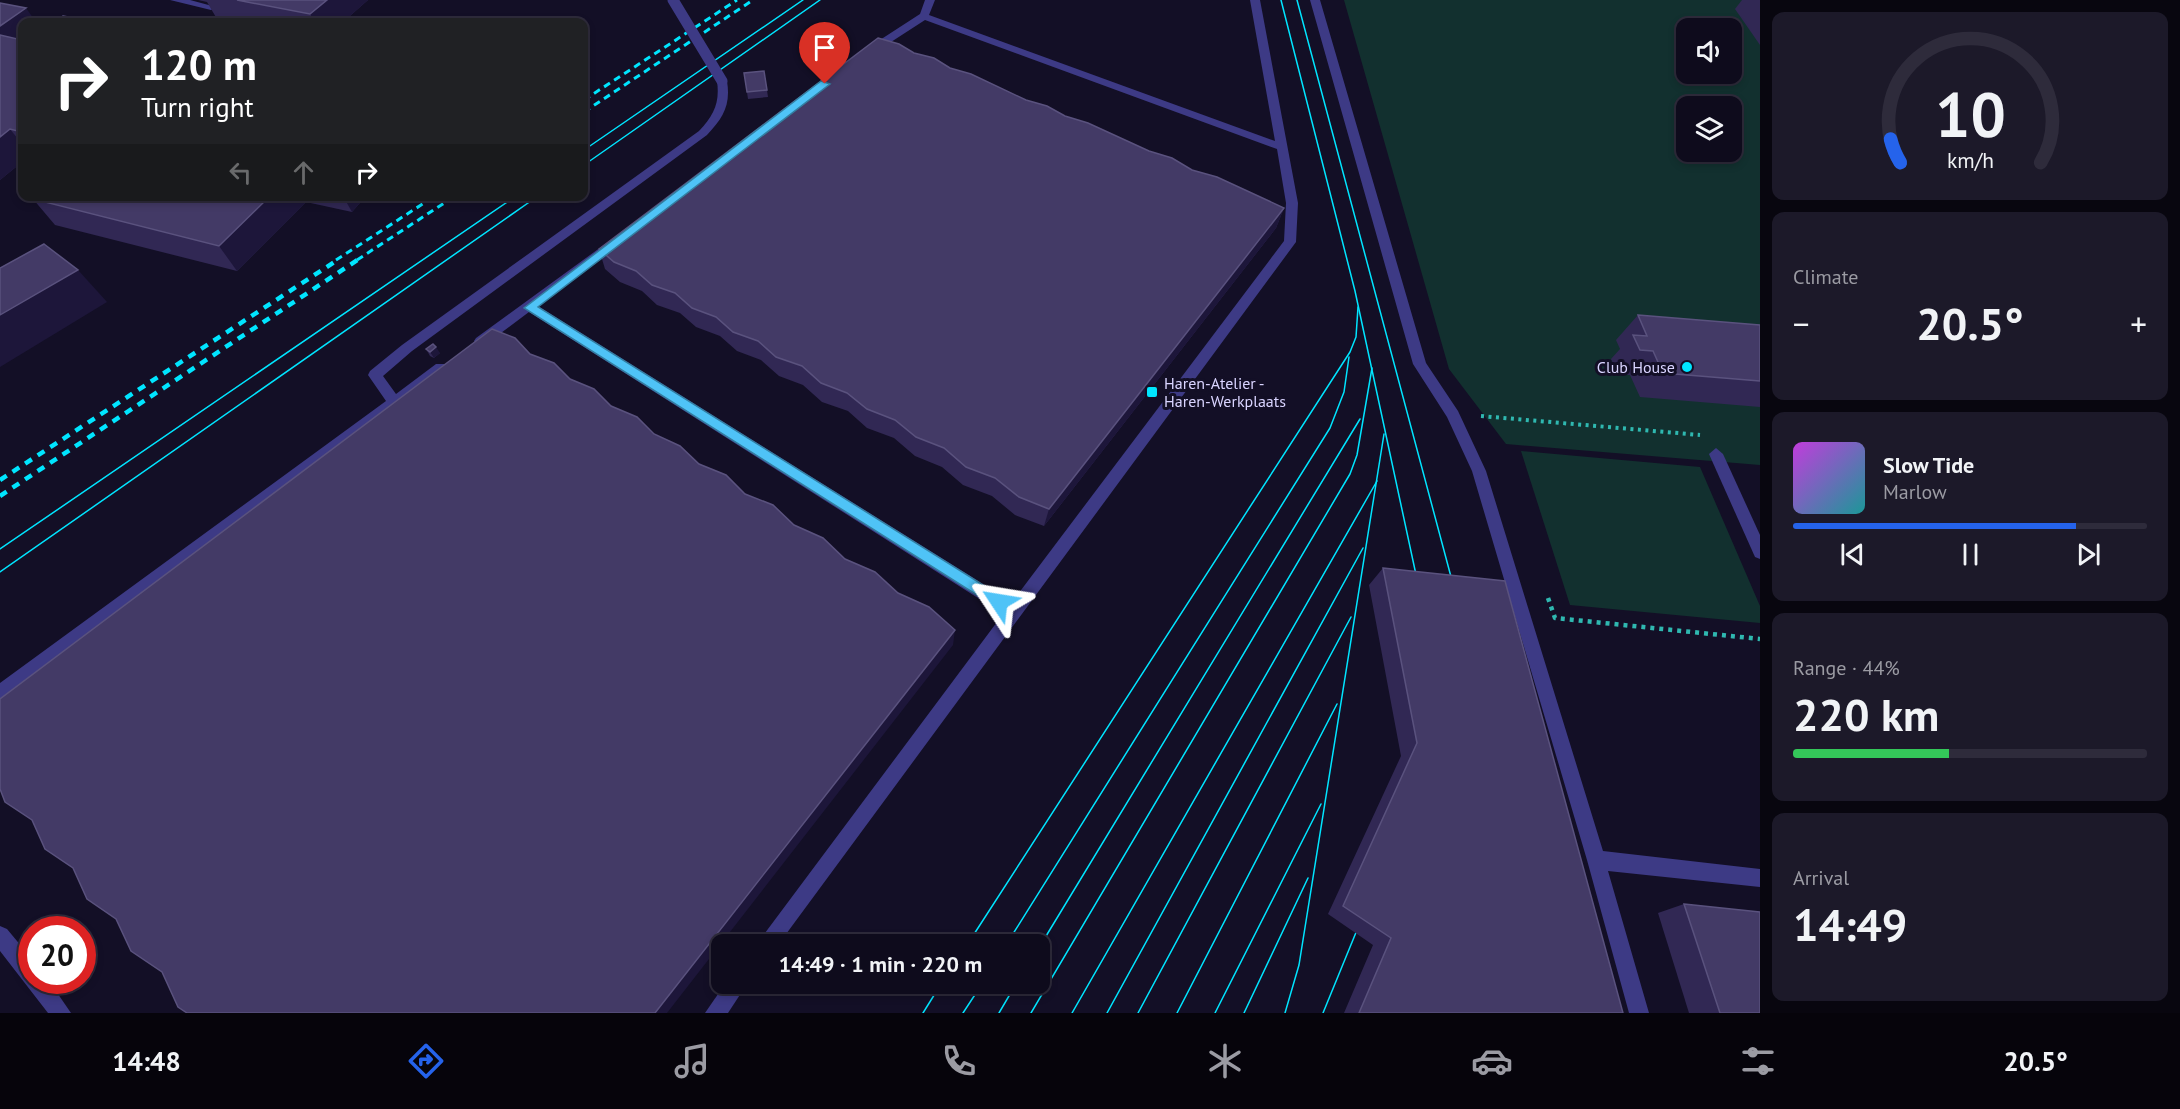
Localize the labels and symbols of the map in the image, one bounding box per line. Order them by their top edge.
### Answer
pin [799,22,850,84]
place label: Club House [1597,357,1675,377]
marker: Club House [1680,360,1694,374]
place label: Haren-Atelier - Haren-Werkplaats [1164,373,1286,411]
marker: Haren-Atelier - Haren-Werkplaats [1145,385,1159,399]
position arrow [967,570,1031,634]
speed limit sign: 20 [18,916,96,994]

